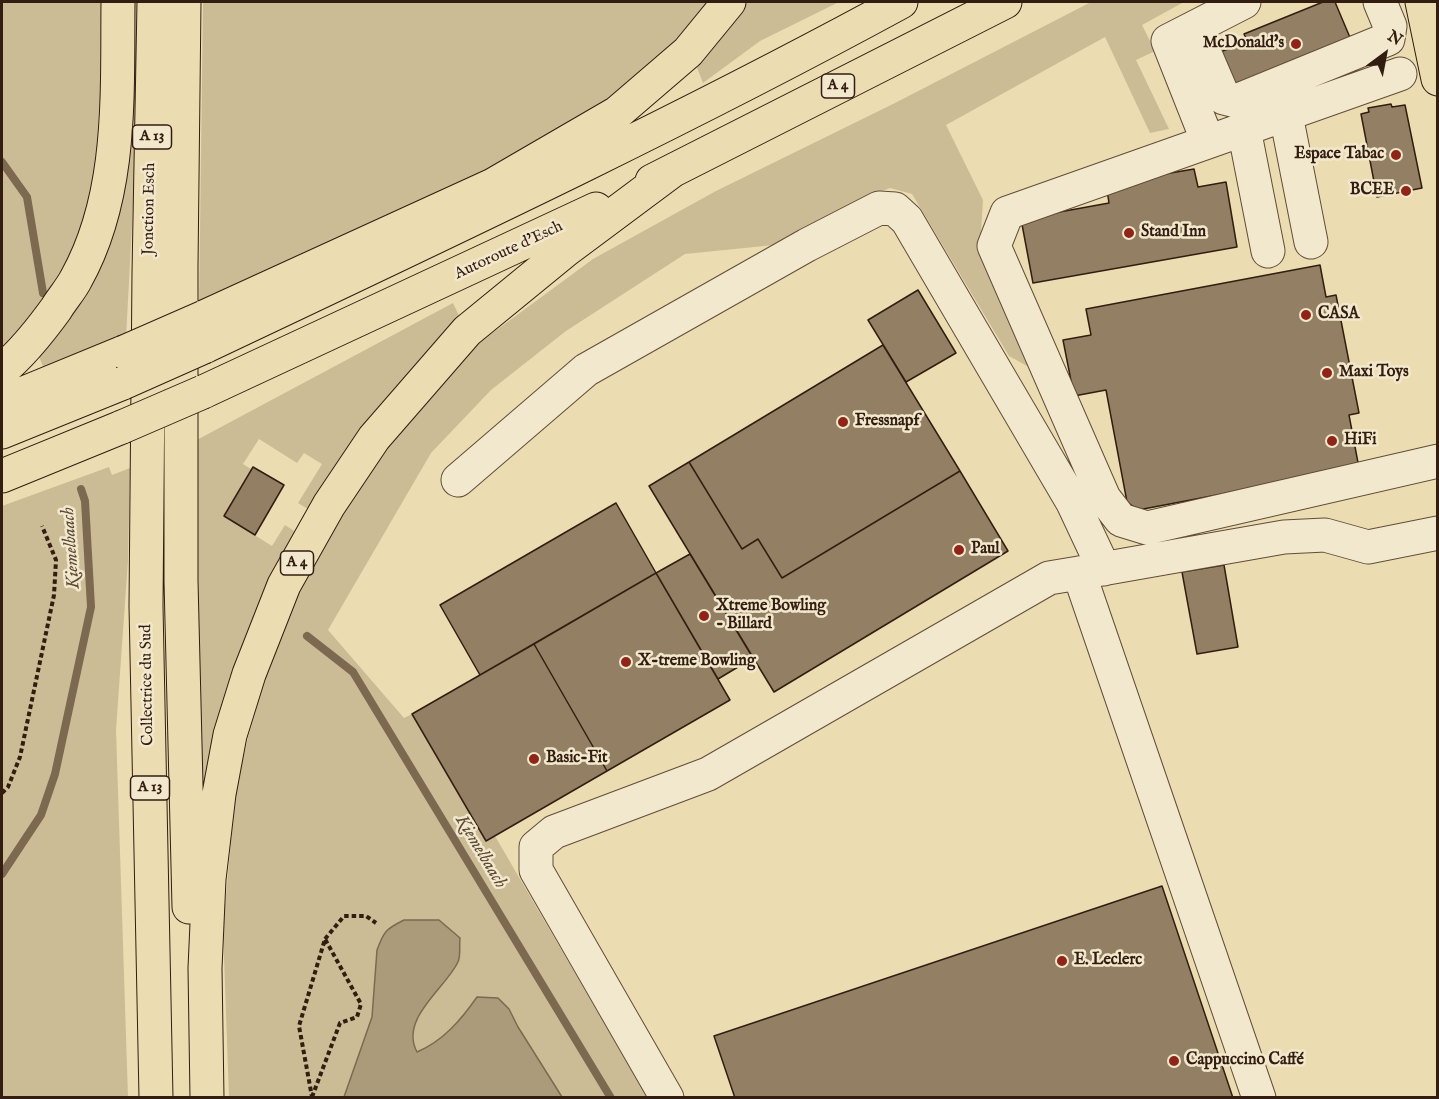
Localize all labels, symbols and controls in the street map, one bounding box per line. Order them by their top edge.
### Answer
north arrow [1355,24,1415,84]
text: N [1383,27,1406,51]
place label: McDonald's [1203,34,1284,54]
marker: McDonald's [1289,37,1303,51]
road number: A 4 [822,74,854,98]
road number: A 13 [132,125,172,149]
place label: Espace Tabac [1294,145,1384,165]
marker: Espace Tabac [1389,148,1403,162]
street label: Jonction Esch [140,163,160,255]
place label: BCEE [1350,181,1394,201]
marker: BCEE [1399,184,1413,198]
street label: Autoroute d'Esch [452,218,566,284]
place label: Stand Inn [1141,223,1206,243]
marker: Stand Inn [1122,226,1136,240]
place label: CASA [1318,305,1359,325]
marker: CASA [1299,308,1313,322]
place label: Maxi Toys [1339,363,1409,383]
marker: Maxi Toys [1320,366,1334,380]
place label: Fressnapf [855,412,919,432]
marker: Fressnapf [836,415,850,429]
place label: HiFi [1344,431,1376,451]
marker: HiFi [1325,434,1339,448]
water label: Kiemelbaach [58,507,86,589]
place label: Paul [971,540,1000,560]
marker: Paul [952,543,966,557]
road number: A 4 [280,551,314,575]
place label: Xtreme Bowling - Billard [716,597,826,635]
marker: Xtreme Bowling - Billard [697,609,711,623]
street label: Collectrice du Sud [137,624,159,746]
place label: X-treme Bowling [638,652,756,672]
marker: X-treme Bowling [619,655,633,669]
place label: Basic-Fit [546,749,608,769]
marker: Basic-Fit [527,752,541,766]
road number: A 13 [130,776,170,800]
water label: Kiemelbaach [450,811,510,893]
place label: E. Leclerc [1074,951,1142,971]
marker: E. Leclerc [1055,954,1069,968]
place label: Cappuccino Caffé [1186,1051,1304,1071]
marker: Cappuccino Caffé [1167,1054,1181,1068]

